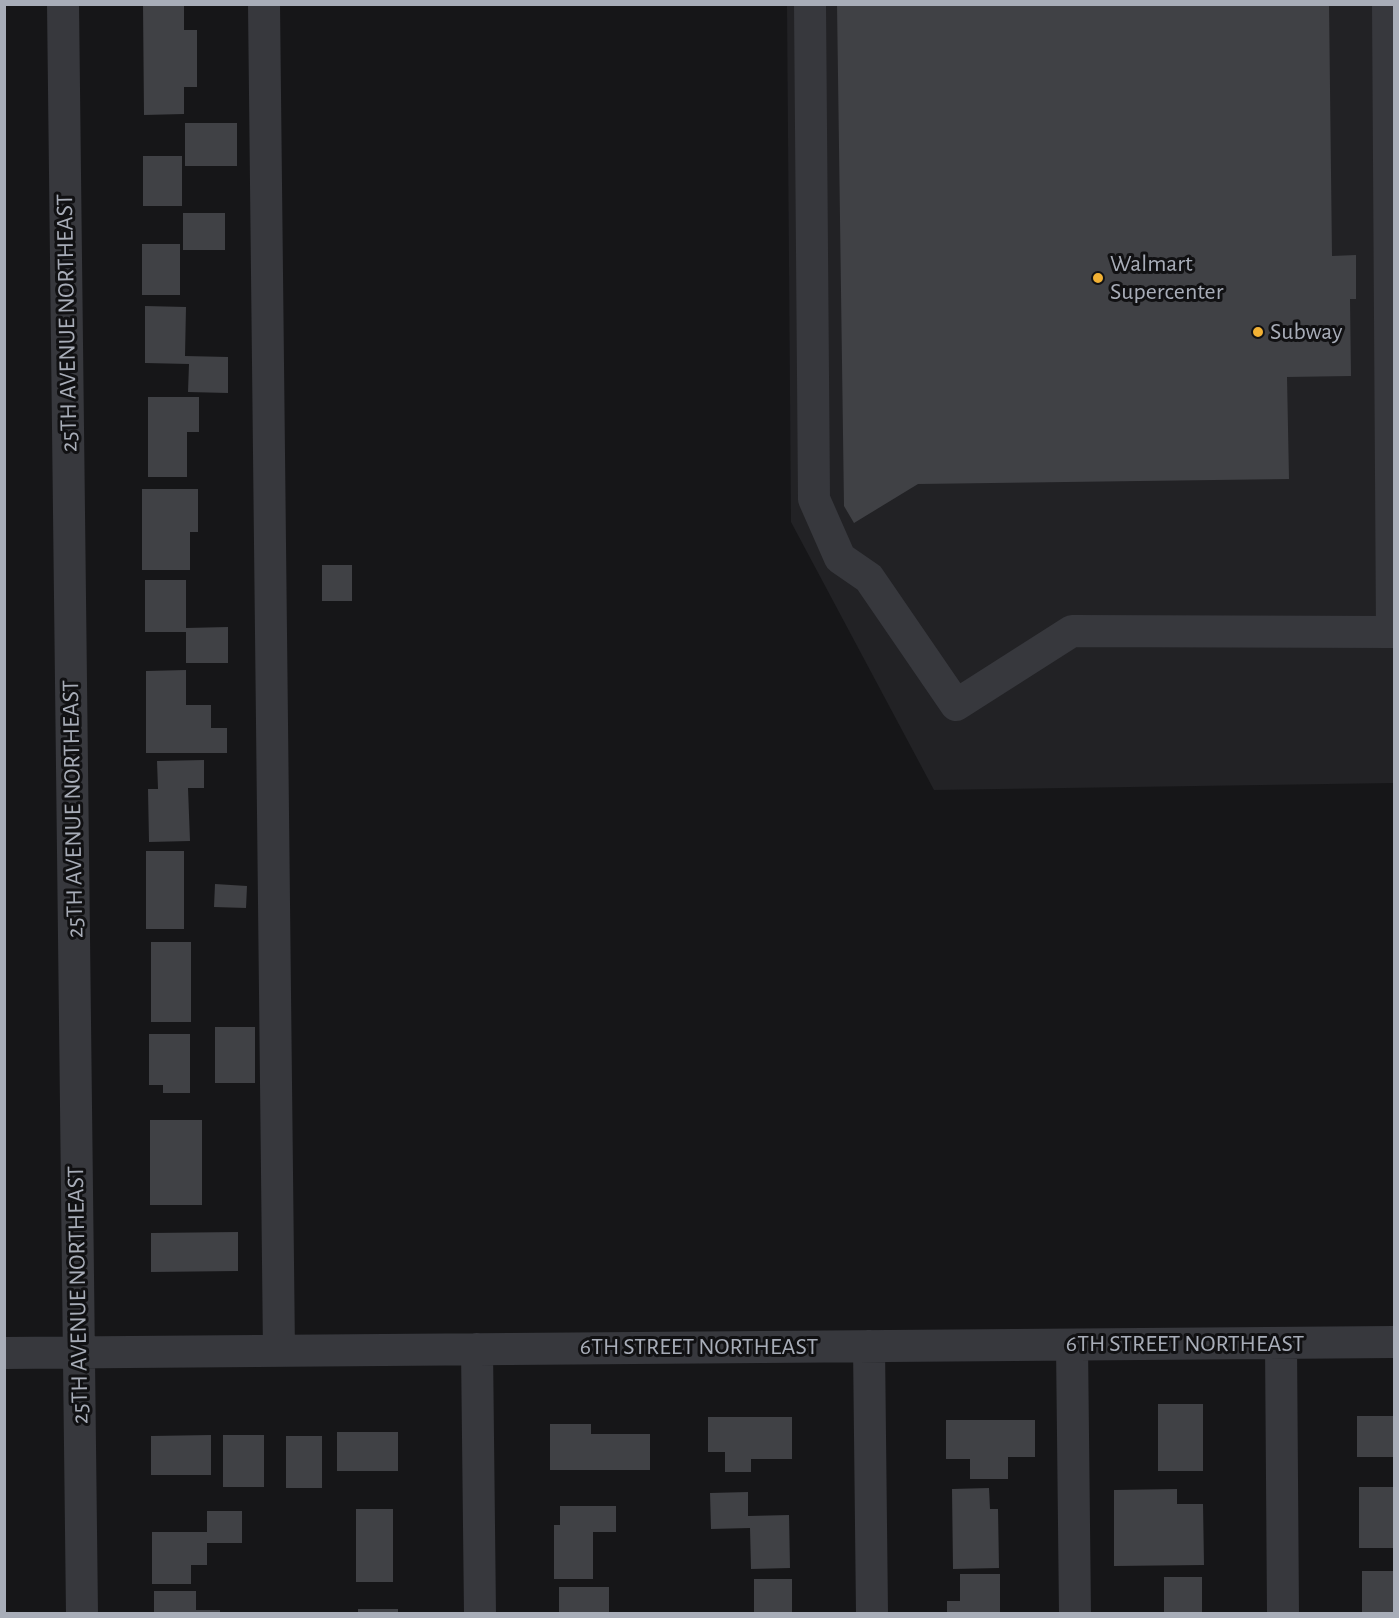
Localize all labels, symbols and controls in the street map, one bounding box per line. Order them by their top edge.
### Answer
street label: 25TH AVENUE NORTHEAST [50,194,84,452]
place label: Walmart Supercenter [1110,250,1223,306]
marker: Walmart Supercenter [1091,271,1105,285]
place label: Subway [1270,318,1342,346]
marker: Subway [1251,325,1265,339]
street label: 25TH AVENUE NORTHEAST [56,680,90,938]
street label: 25TH AVENUE NORTHEAST [61,1166,95,1424]
street label: 6TH STREET NORTHEAST [1066,1330,1304,1358]
street label: 6TH STREET NORTHEAST [580,1333,818,1361]

